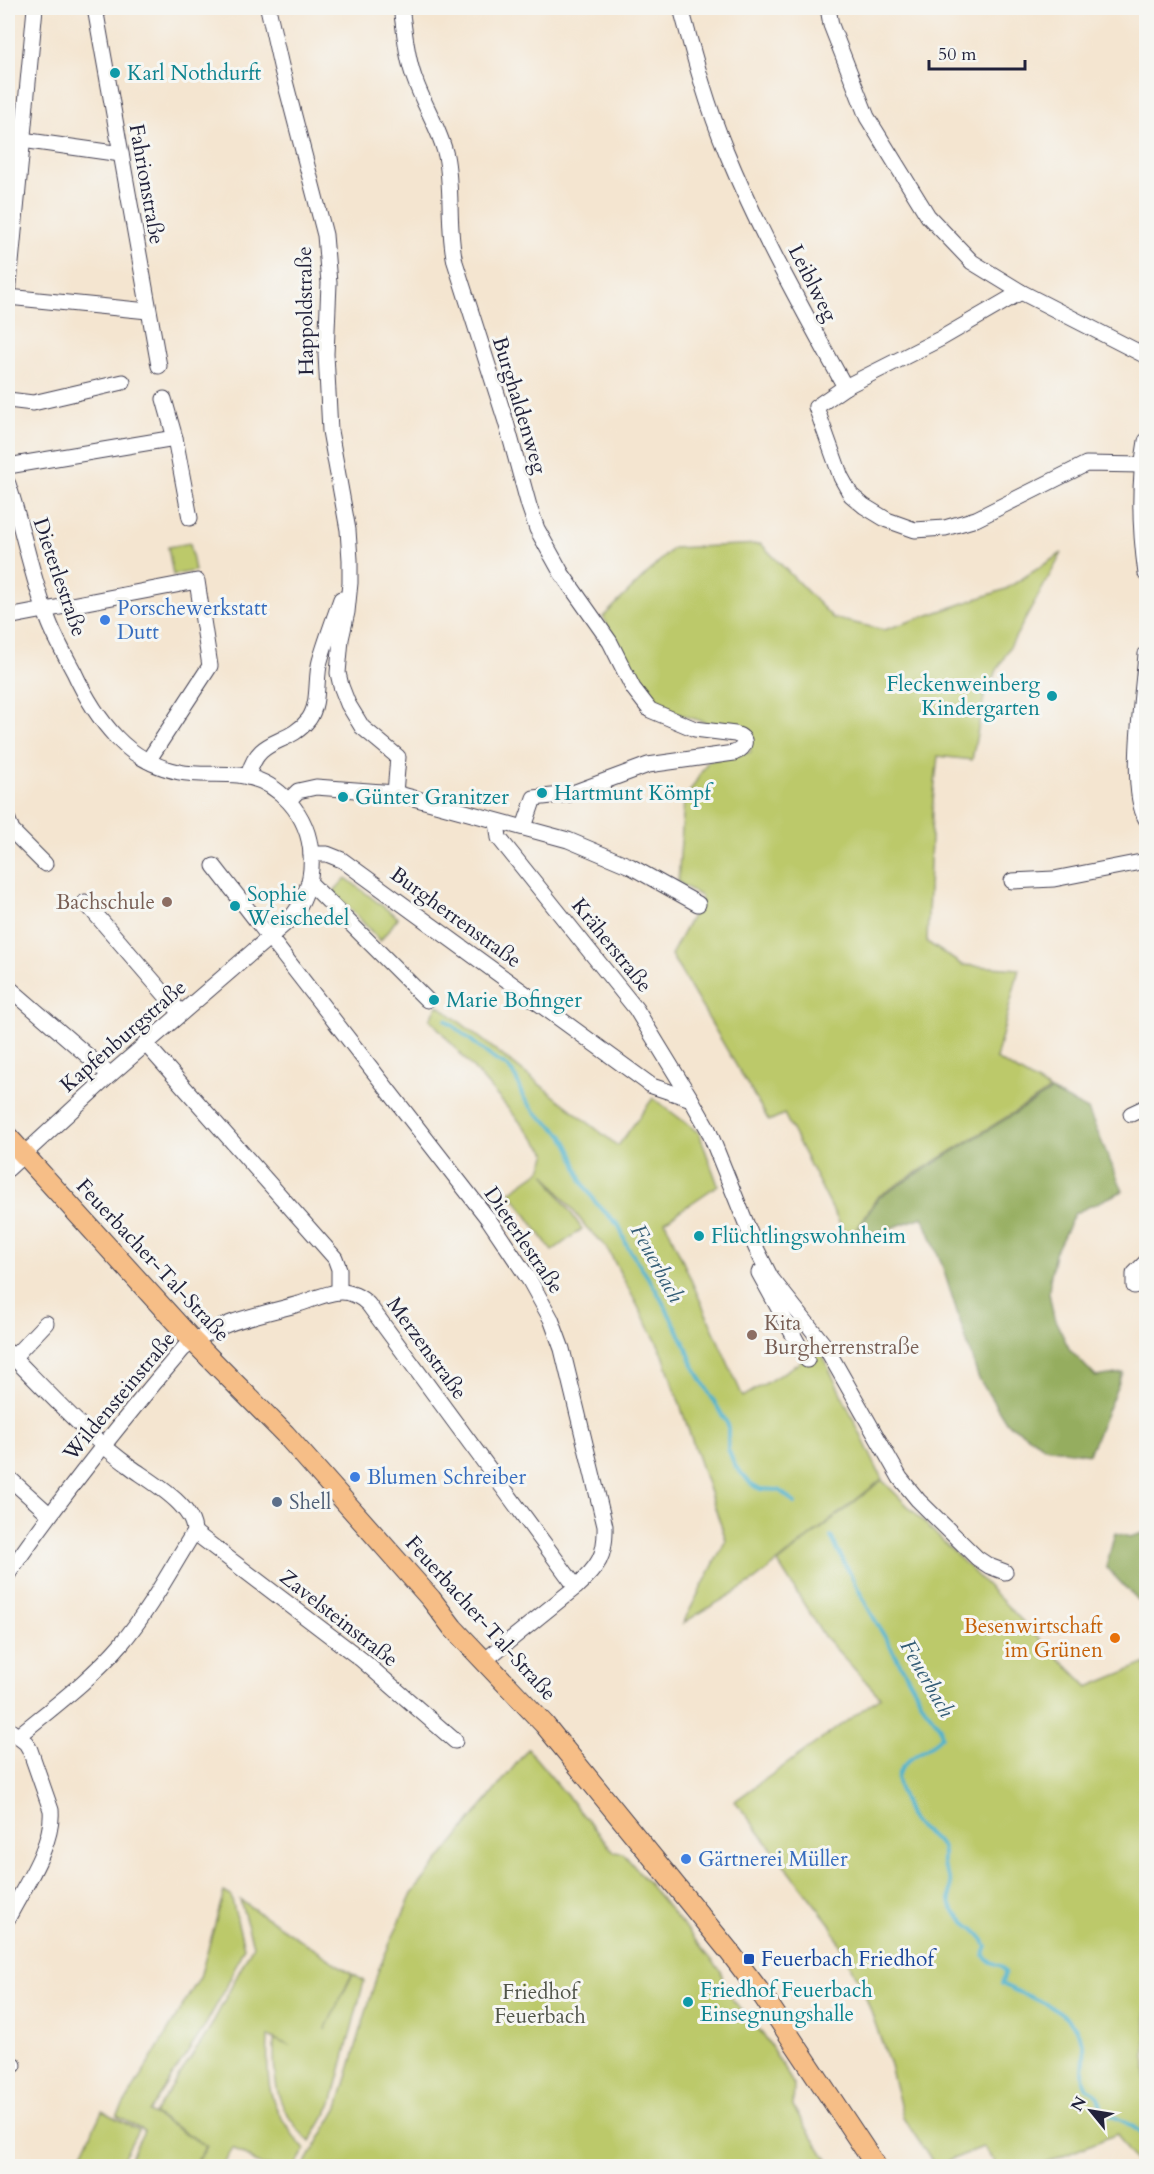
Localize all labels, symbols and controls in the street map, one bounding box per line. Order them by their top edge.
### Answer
scale bar [929,33,1025,71]
text: 50 m [938,42,977,67]
place label: Karl Nothdurft [127,59,262,88]
marker: Karl Nothdurft [108,66,122,80]
street label: Fahrionstraße [122,122,171,247]
street label: Leiblweg [781,240,844,327]
street label: Happoldstraße [290,246,321,376]
street label: Burghaldenweg [485,333,554,477]
street label: Dieterlestraße [26,514,93,640]
place label: Porschewerkstatt Dutt [117,594,268,647]
marker: Porschewerkstatt Dutt [98,613,112,627]
place label: Fleckenweinberg Kindergarten [886,670,1040,723]
marker: Fleckenweinberg Kindergarten [1045,689,1059,703]
place label: Hartmunt Kömpf [554,779,714,808]
place label: Günter Granitzer [355,783,509,812]
marker: Hartmunt Kömpf [535,786,549,800]
marker: Günter Granitzer [336,790,350,804]
street label: Burgherrenstraße [384,860,527,975]
place label: Sophie Weischedel [246,880,349,933]
place label: Bachschule [56,888,155,917]
street label: Kräherstraße [565,892,659,999]
marker: Bachschule [160,895,174,909]
marker: Sophie Weischedel [228,899,242,913]
street label: Kapfenburgstraße [54,973,193,1099]
place label: Marie Bofinger [446,986,582,1015]
marker: Marie Bofinger [427,993,441,1007]
street label: Feuerbacher-Tal-Straße [69,1172,236,1348]
street label: Dieterlestraße [477,1181,570,1300]
water label: Feuerbach [623,1219,691,1308]
place label: Flüchtlingswohnheim [711,1222,906,1251]
marker: Flüchtlingswohnheim [692,1229,706,1243]
street label: Merzenstraße [380,1291,474,1405]
place label: Kita Burgherrenstraße [764,1309,920,1362]
street label: Wildensteinstraße [56,1325,182,1468]
marker: Kita Burgherrenstraße [745,1328,759,1342]
place label: Blumen Schreiber [367,1463,527,1492]
marker: Blumen Schreiber [348,1470,362,1484]
place label: Shell [289,1488,331,1517]
marker: Shell [270,1495,284,1509]
street label: Feuerbacher-Tal-Straße [398,1529,563,1707]
street label: Zavelsteinstraße [273,1563,404,1674]
place label: Besenwirtschaft im Grünen [963,1612,1103,1665]
marker: Besenwirtschaft im Grünen [1108,1631,1122,1645]
water label: Feuerbach [893,1634,962,1723]
place label: Gärtnerei Müller [698,1845,848,1874]
marker: Gärtnerei Müller [679,1852,693,1866]
place label: Feuerbach Friedhof [761,1945,937,1974]
marker: Feuerbach Friedhof [742,1952,756,1966]
place label: Friedhof Feuerbach Einsegnungshalle [700,1976,873,2029]
park label: Friedhof Feuerbach [494,1978,586,2031]
marker: Friedhof Feuerbach Einsegnungshalle [681,1995,695,2009]
north arrow [1061,2081,1121,2141]
text: N [1066,2092,1092,2116]

